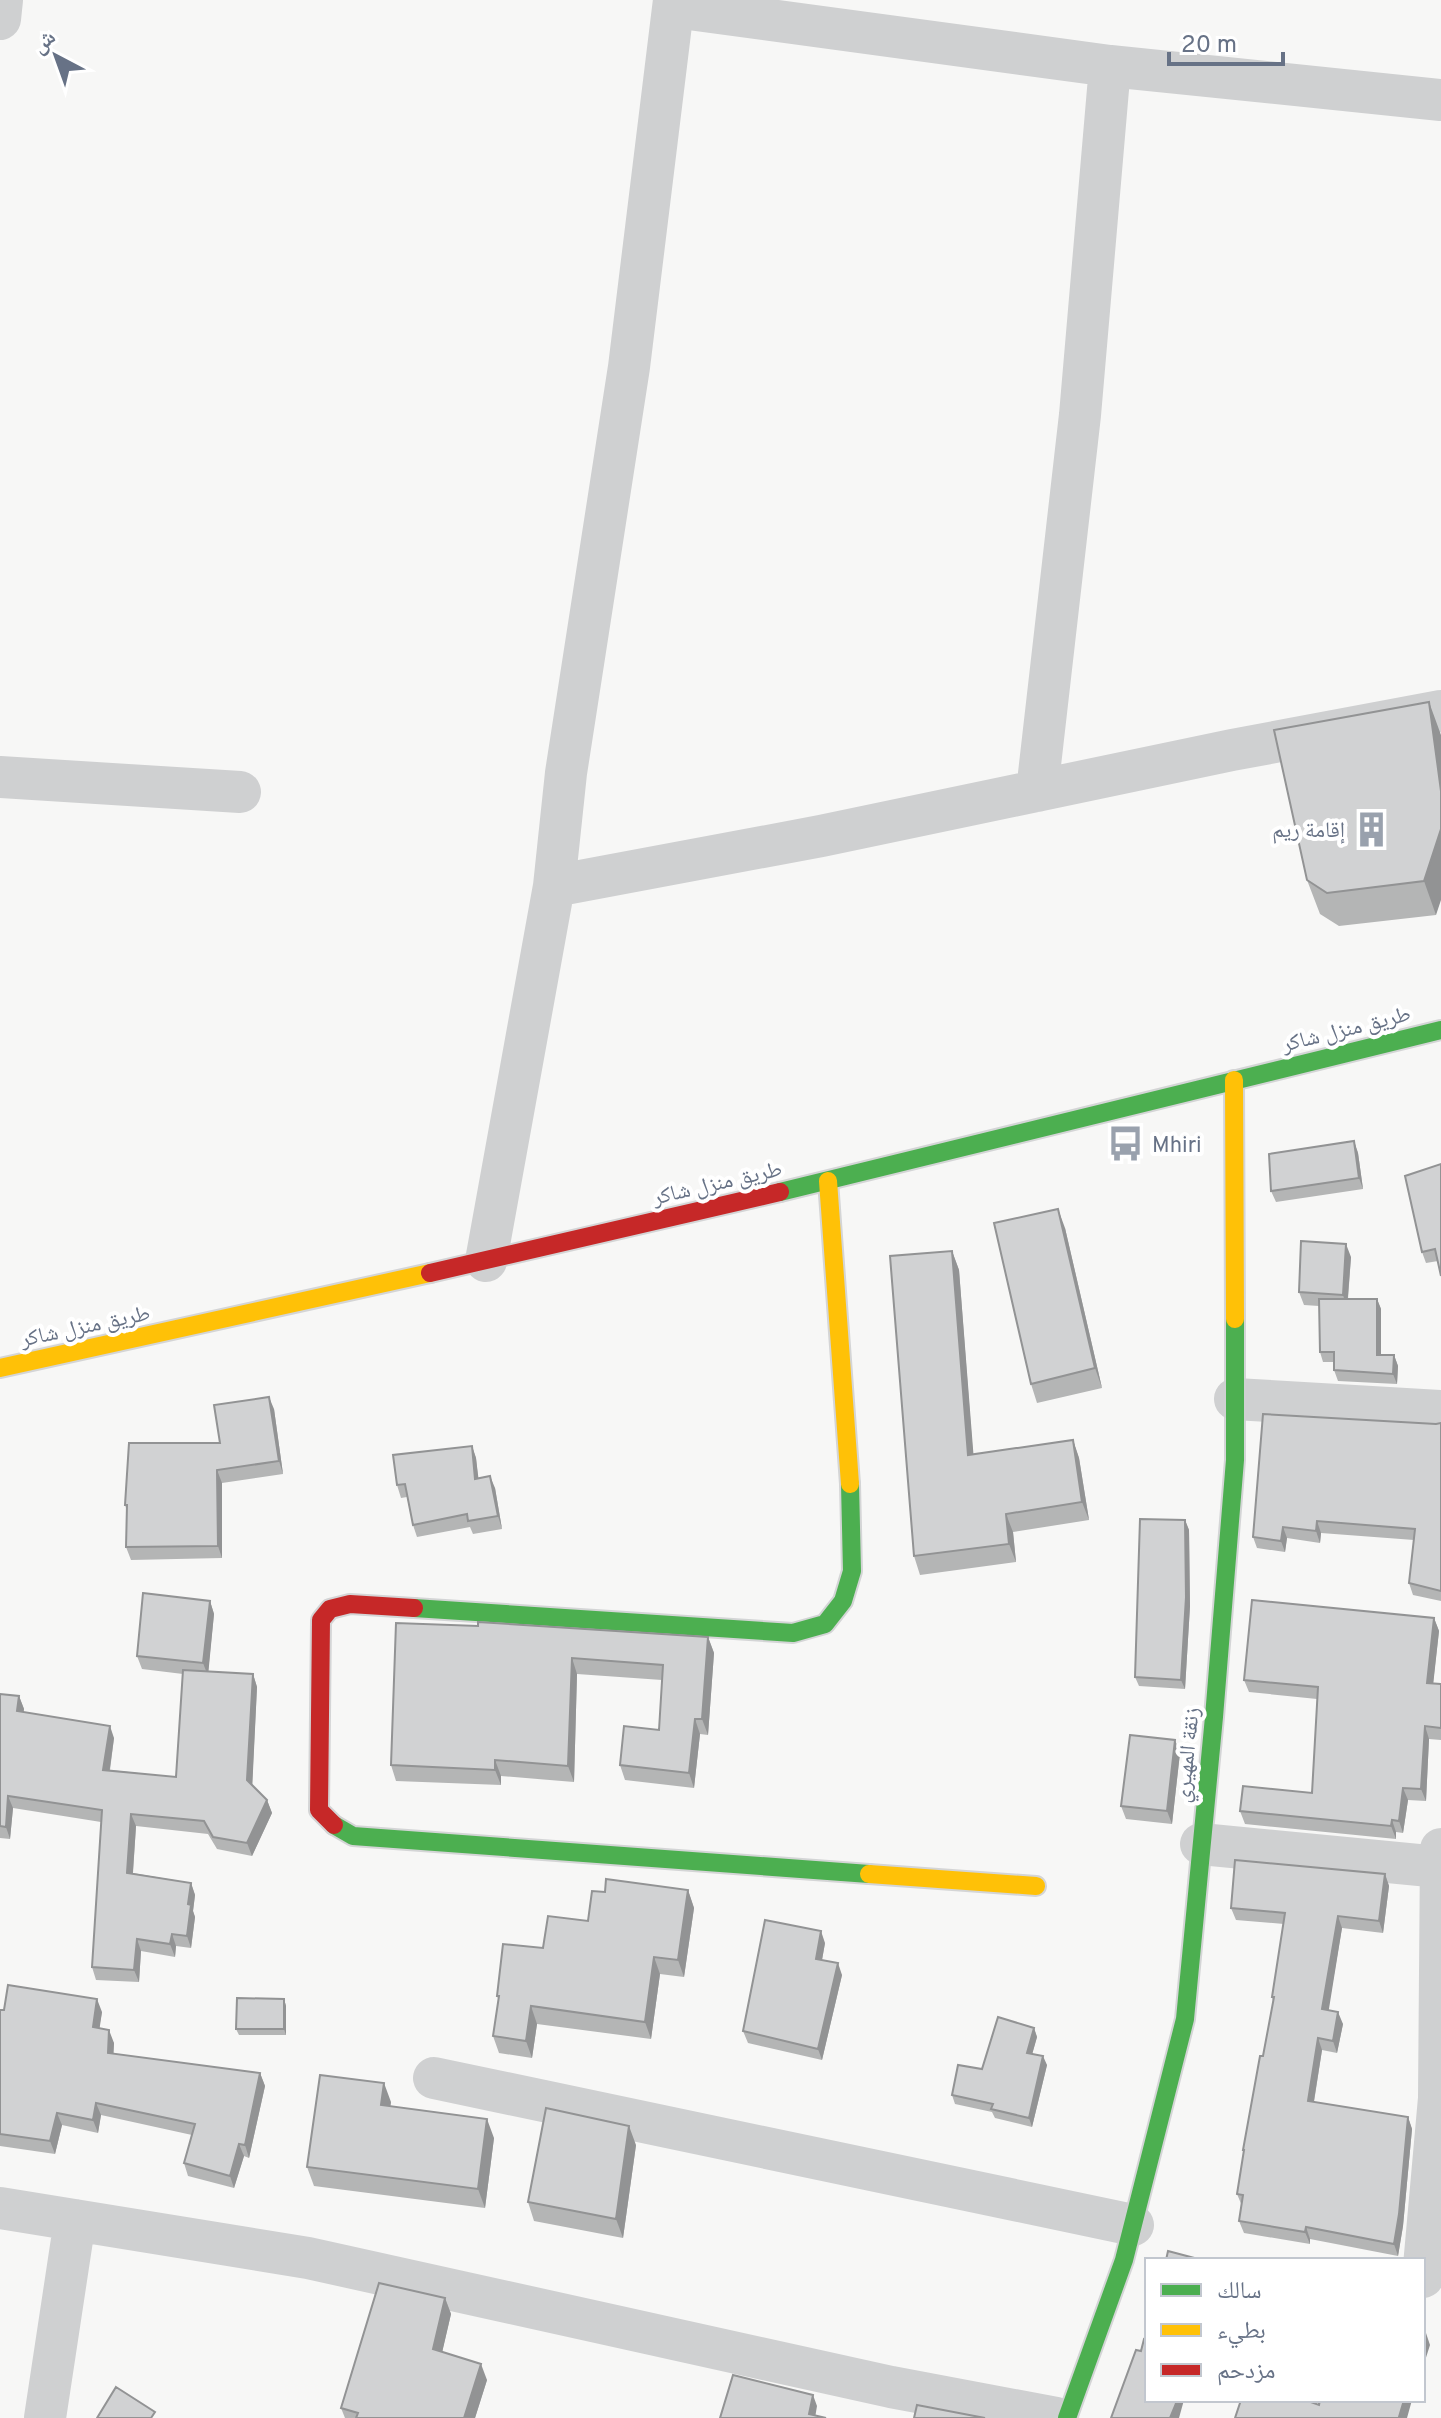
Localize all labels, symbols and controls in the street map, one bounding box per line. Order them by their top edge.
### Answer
north arrow [16,16,96,96]
scale bar [1169,16,1283,66]
text: ش [27,25,62,61]
text: 20 m [1181,31,1237,61]
building icon: إقامة ريم [1352,810,1390,848]
place label: إقامة ريم [1272,818,1345,845]
street label: طريق منزل شاكر [1278,1001,1414,1060]
bus stop icon: Mhiri [1107,1125,1145,1163]
place label: Mhiri [1152,1133,1202,1160]
street label: طريق منزل شاكر [649,1156,785,1213]
street label: طريق منزل شاكر [17,1301,153,1355]
street label: زنقة المهيري [1170,1706,1209,1805]
legend [1145,2258,1425,2402]
text: سالك [1217,2277,1262,2307]
text: بطيء [1217,2317,1266,2349]
text: مزدحم [1217,2357,1276,2387]

